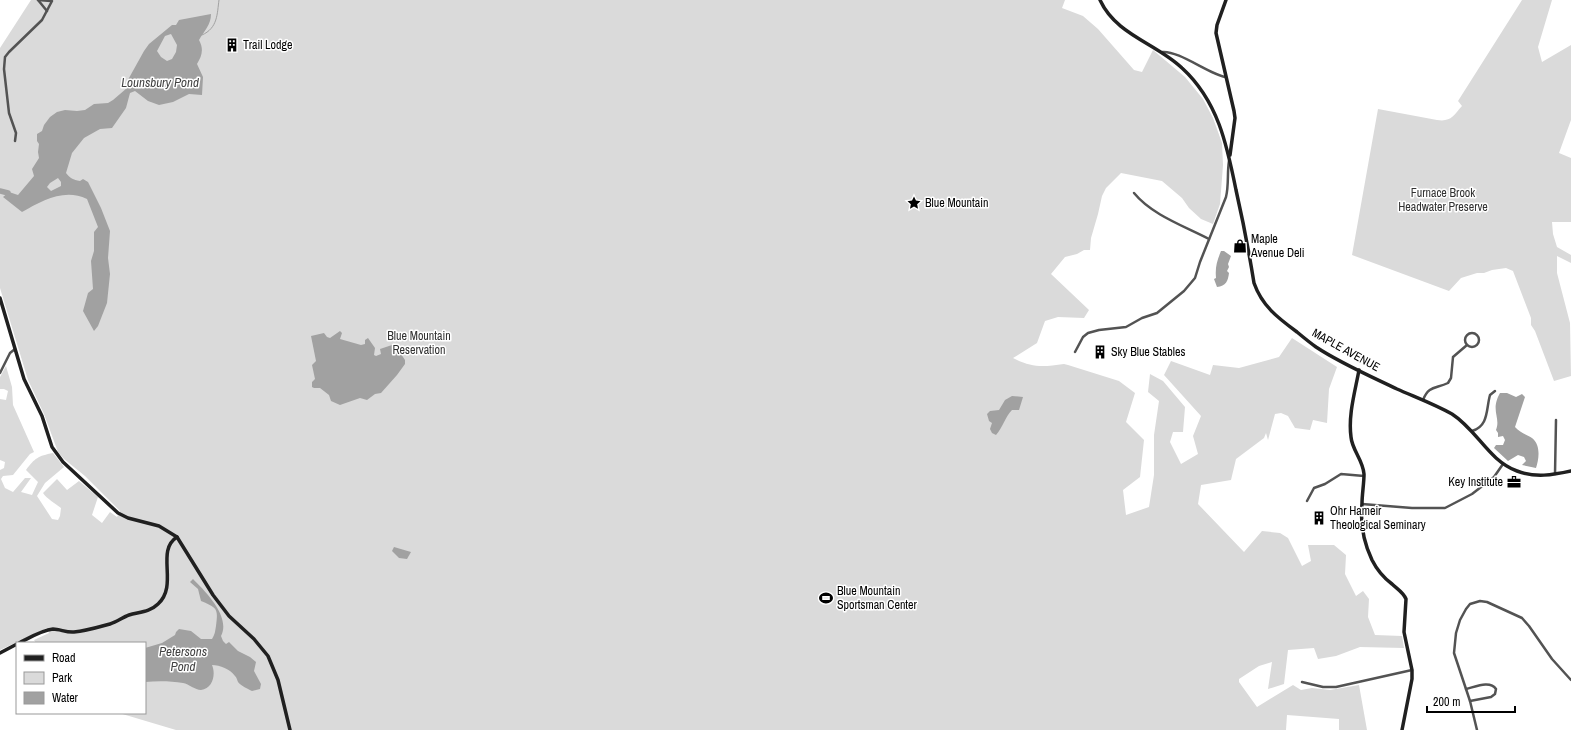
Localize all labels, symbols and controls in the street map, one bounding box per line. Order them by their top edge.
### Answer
building icon: Trail Lodge [224,37,240,53]
place label: Trail Lodge [243,37,292,53]
water label: Lounsbury Pond [121,74,199,91]
park label: Furnace Brook Headwater Preserve [1398,185,1488,215]
place icon: Blue Mountain [906,195,922,211]
place label: Blue Mountain [925,195,988,211]
place label: Maple Avenue Deli [1250,231,1304,261]
shop icon: Maple Avenue Deli [1232,238,1248,254]
street label: MAPLE AVENUE [1309,325,1383,375]
park label: Blue Mountain Reservation [387,328,451,358]
building icon: Sky Blue Stables [1092,344,1108,360]
place label: Sky Blue Stables [1111,344,1185,360]
place label: Key Institute [1448,474,1503,490]
office icon: Key Institute [1506,474,1522,490]
place label: Ohr Hameir Theological Seminary [1330,503,1426,533]
building icon: Ohr Hameir Theological Seminary [1311,510,1327,526]
place label: Blue Mountain Sportsman Center [837,583,918,613]
sports icon: Blue Mountain Sportsman Center [818,590,834,606]
legend [16,642,146,714]
water label: Petersons Pond [159,643,207,675]
text: Road [52,650,76,666]
text: Park [52,670,72,686]
scale bar [1427,688,1515,714]
text: Water [52,690,79,706]
text: 200 m [1433,694,1460,710]

